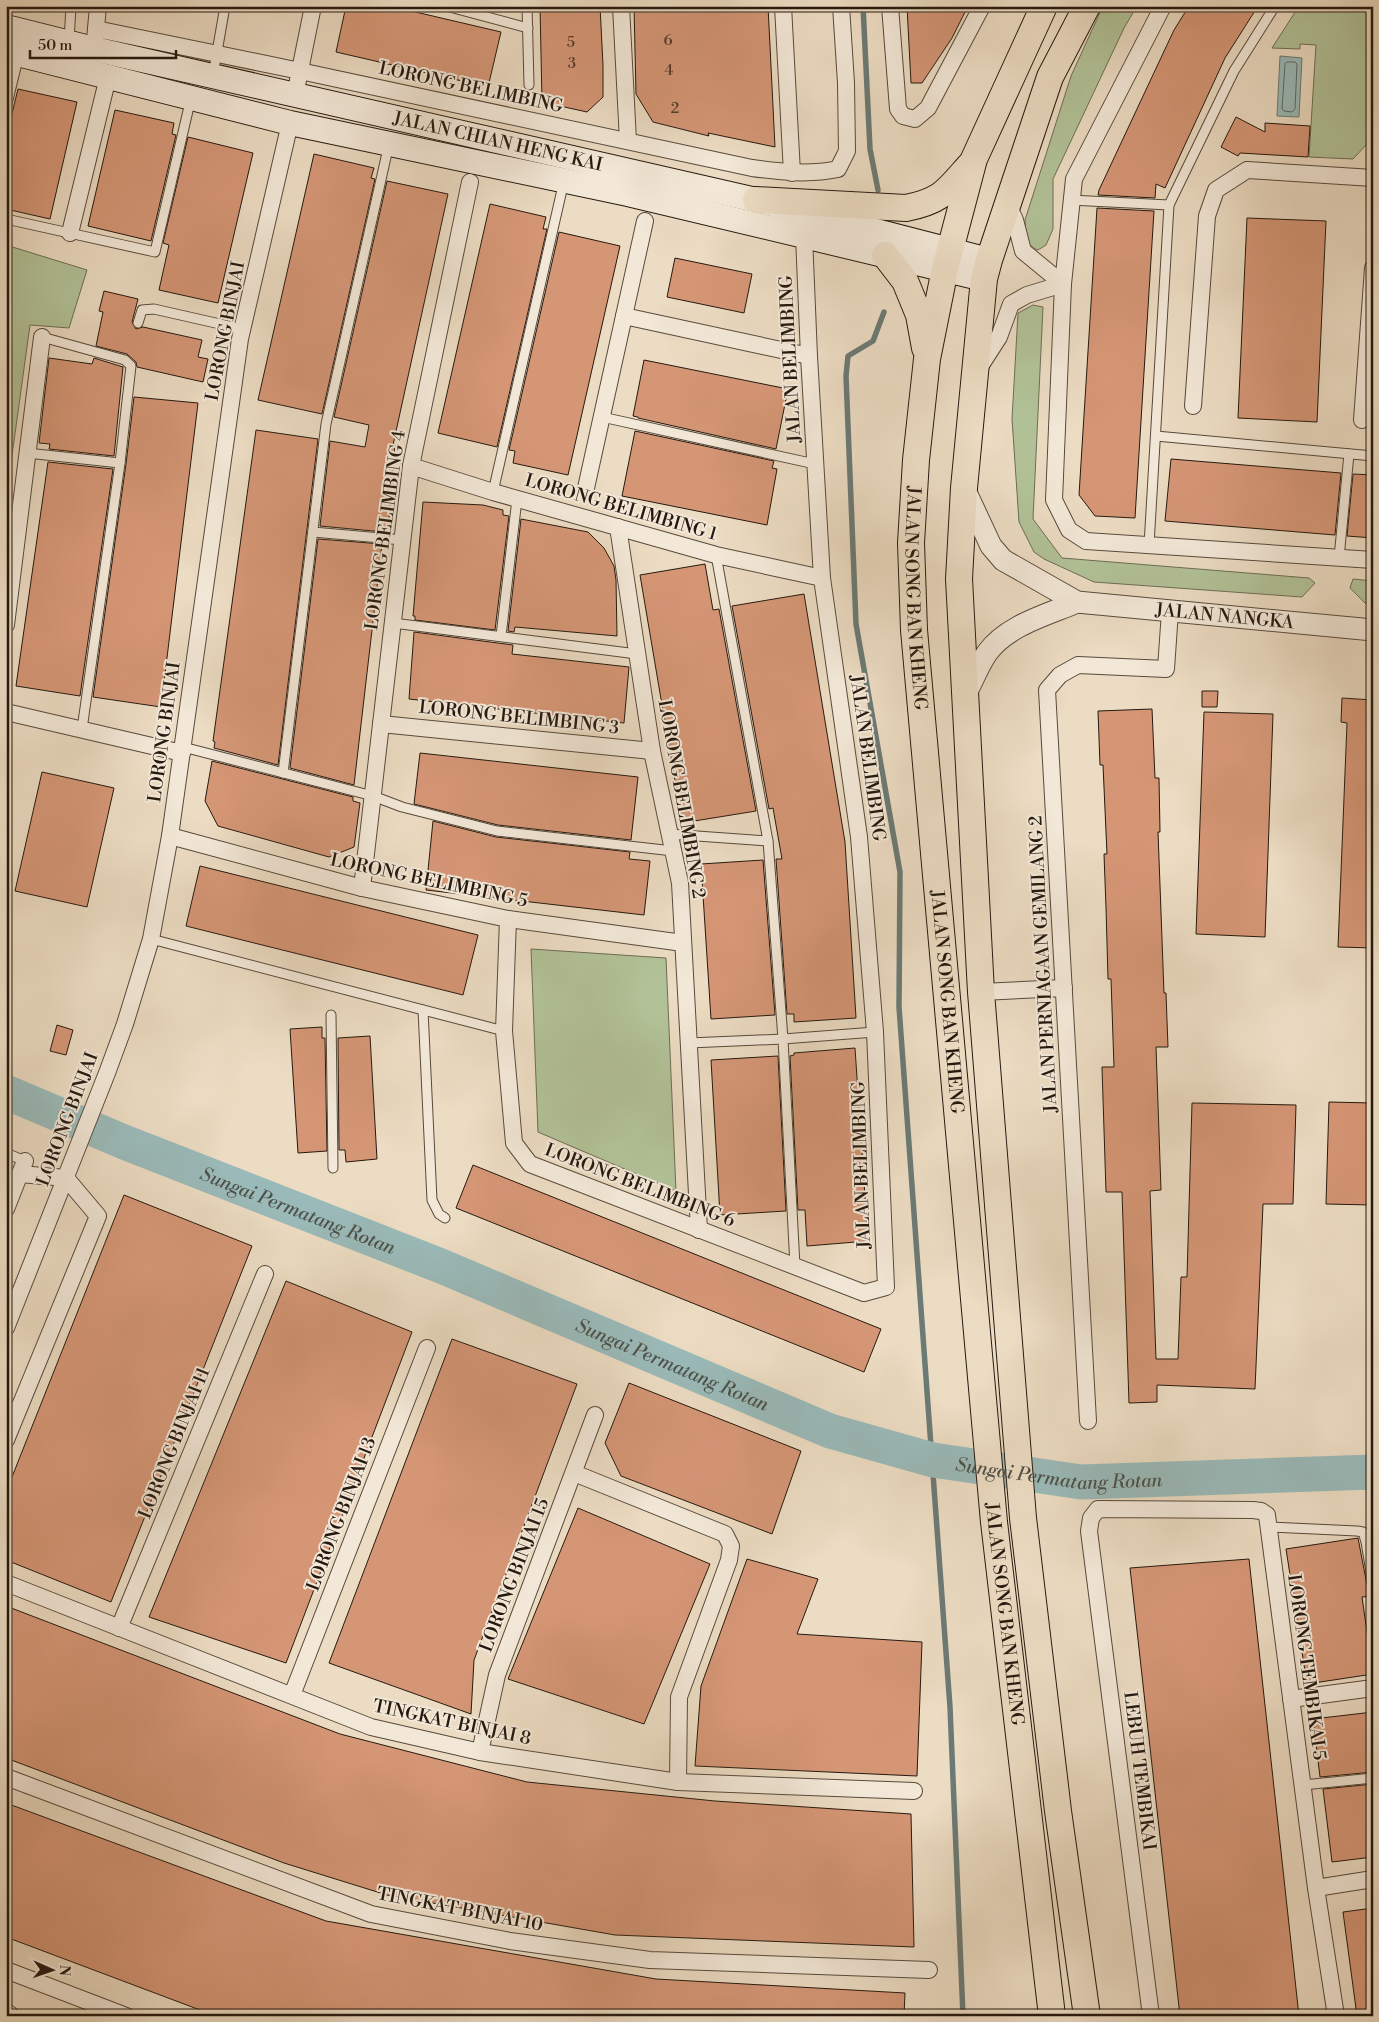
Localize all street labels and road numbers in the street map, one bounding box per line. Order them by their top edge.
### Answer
street label: LORONG BELIMBING [377,57,566,118]
street label: JALAN CHIAN HENG KAI [390,106,605,177]
street label: LORONG BINJAI [201,259,250,403]
street label: JALAN BELIMBING [775,274,806,444]
street label: LORONG BELIMBING 4 [360,428,411,632]
street label: LORONG BELIMBING 1 [522,469,720,546]
street label: JALAN SONG BAN KHENG [899,485,932,712]
street label: JALAN NANGKA [1154,598,1296,635]
street label: LORONG BINJAI [143,660,186,804]
street label: JALAN BELIMBING [844,672,891,843]
street label: LORONG BELIMBING 3 [418,696,620,739]
street label: LORONG BELIMBING 2 [653,698,710,900]
street label: JALAN PERNIAGAAN GEMILANG 2 [1024,815,1063,1114]
street label: LORONG BELIMBING 5 [328,848,530,913]
street label: JALAN SONG BAN KHENG [925,888,968,1115]
street label: LORONG BINJAI [31,1049,104,1189]
street label: JALAN BELIMBING [847,1080,876,1250]
street label: LORONG BELIMBING 6 [541,1138,738,1232]
street label: LORONG BINJAI 11 [134,1364,215,1522]
street label: LORONG BINJAI 13 [302,1434,381,1594]
street label: LORONG BINJAI 15 [475,1495,554,1655]
street label: JALAN SONG BAN KHENG [980,1501,1029,1728]
street label: LORONG TEMBIKAI 5 [1282,1573,1331,1762]
street label: LEBUH TEMBIKAI [1118,1690,1161,1852]
street label: TINGKAT BINJAI 8 [371,1695,533,1750]
street label: TINGKAT BINJAI 10 [375,1882,545,1937]

